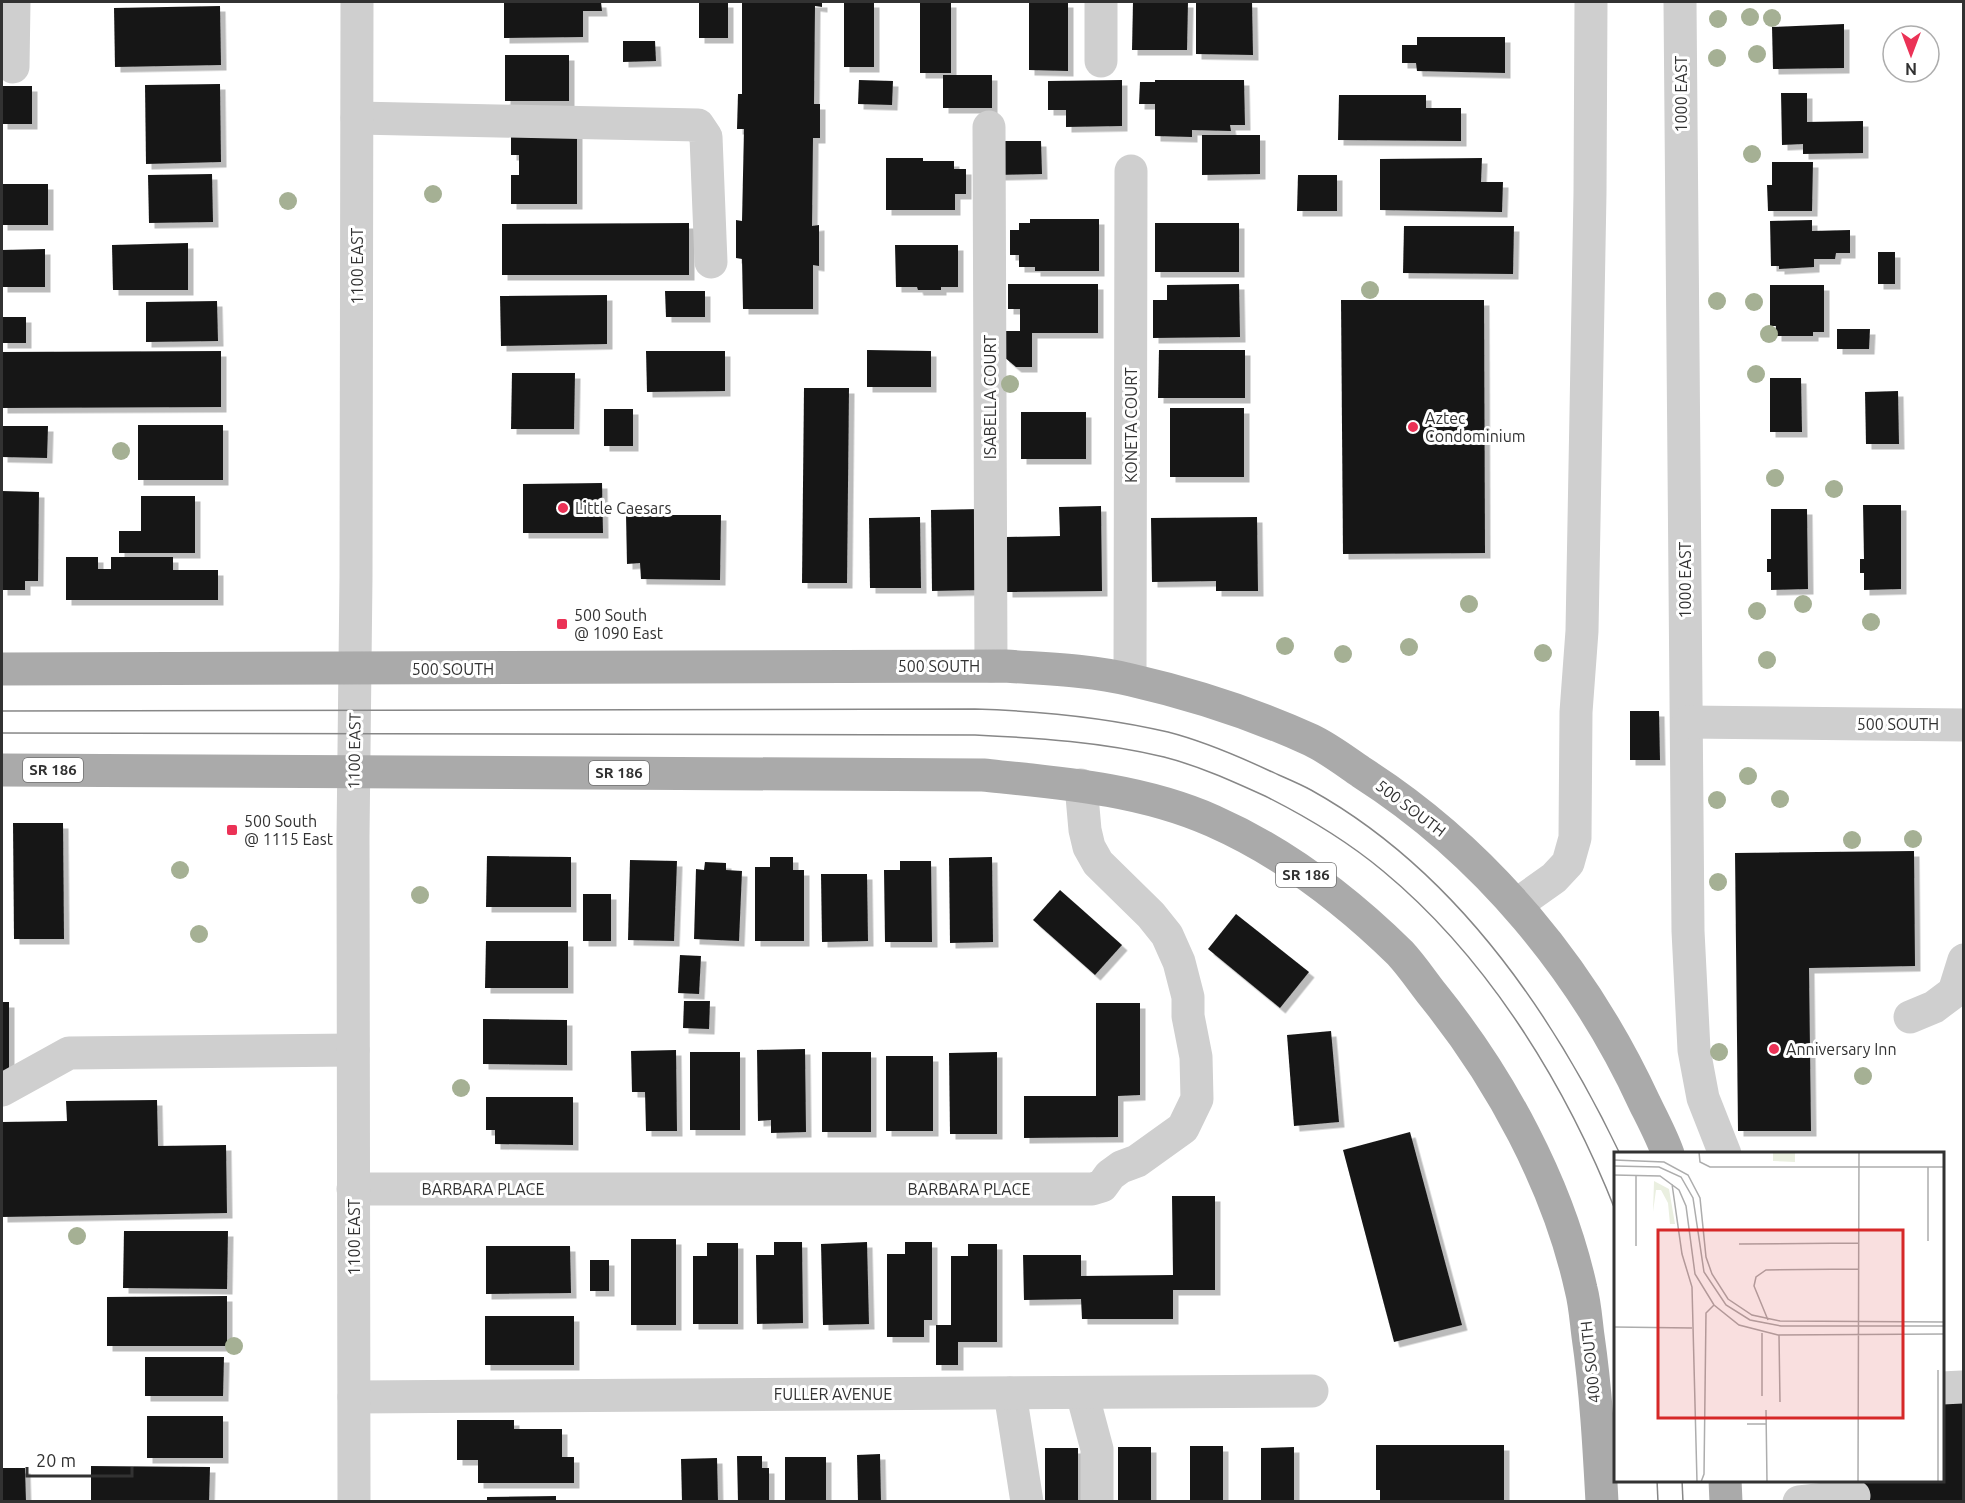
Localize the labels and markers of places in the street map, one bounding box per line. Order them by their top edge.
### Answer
place label: Aztec Condominium [1425,409,1526,445]
marker: Aztec Condominium [1406,420,1420,434]
place label: Little Caesars [575,499,671,517]
marker: Little Caesars [556,501,570,515]
place label: 500 South @ 1090 East [574,606,664,642]
marker: 500 South @ 1090 East [555,617,569,631]
place label: 500 South @ 1115 East [244,812,334,848]
marker: 500 South @ 1115 East [225,823,239,837]
place label: Anniversary Inn [1786,1040,1897,1058]
marker: Anniversary Inn [1767,1042,1781,1056]

